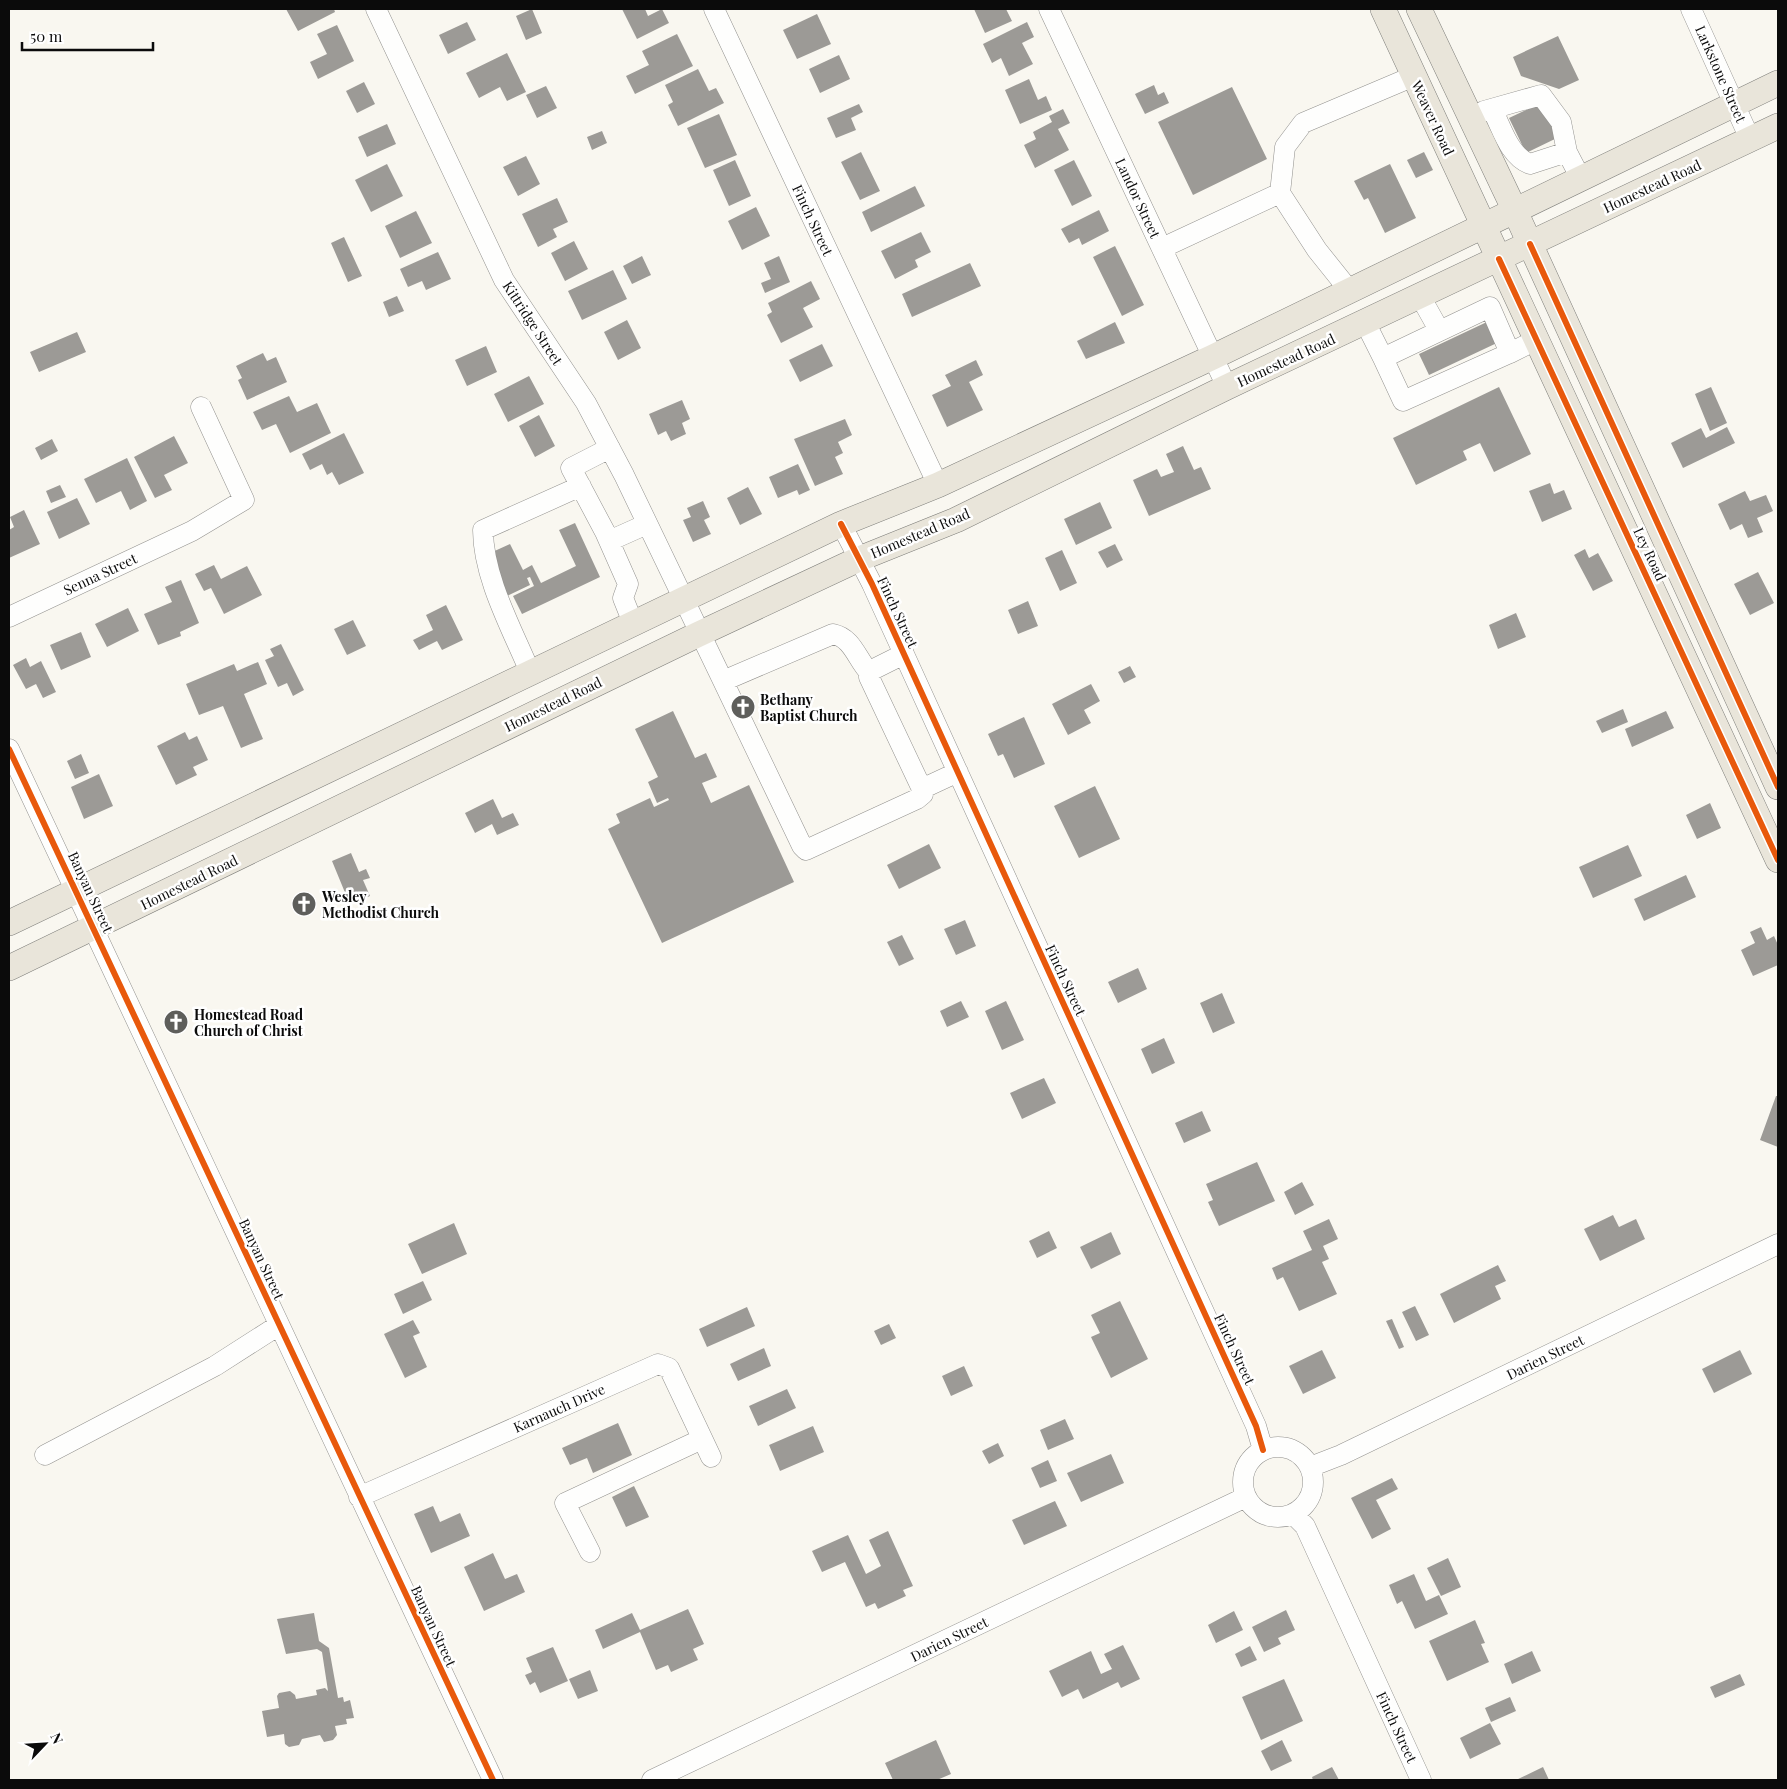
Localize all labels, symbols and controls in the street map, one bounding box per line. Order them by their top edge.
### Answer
scale bar [22,20,154,52]
street label: Larkstone Street [1691,23,1751,126]
text: 50 m [30,26,63,46]
street label: Weaver Road [1407,76,1459,159]
street label: Landor Street [1111,155,1165,242]
street label: Homestead Road [1600,155,1704,217]
street label: Finch Street [788,181,838,260]
street label: Kittridge Street [499,277,568,370]
street label: Homestead Road [1234,329,1338,391]
street label: Homestead Road [867,503,973,563]
street label: Ley Road [1629,524,1671,584]
street label: Senna Street [60,548,141,599]
street label: Finch Street [873,573,923,652]
street label: Homestead Road [501,672,605,736]
place label: Bethany Baptist Church [760,690,858,725]
church icon: Bethany Baptist Church [730,694,756,720]
street label: Banyan Street [64,848,118,937]
street label: Homestead Road [137,850,241,914]
place label: Wesley Methodist Church [321,887,440,922]
church icon: Wesley Methodist Church [291,891,317,917]
street label: Finch Street [1041,941,1091,1020]
place label: Homestead Road Church of Christ [194,1005,304,1040]
church icon: Homestead Road Church of Christ [163,1009,189,1035]
street label: Banyan Street [235,1215,289,1304]
street label: Finch Street [1210,1310,1260,1389]
street label: Darien Street [1503,1330,1588,1384]
street label: Karnauch Drive [510,1379,608,1437]
street label: Banyan Street [407,1582,461,1671]
street label: Darien Street [907,1612,992,1666]
street label: Finch Street [1372,1688,1422,1767]
north arrow [20,1719,70,1769]
text: N [46,1730,68,1747]

